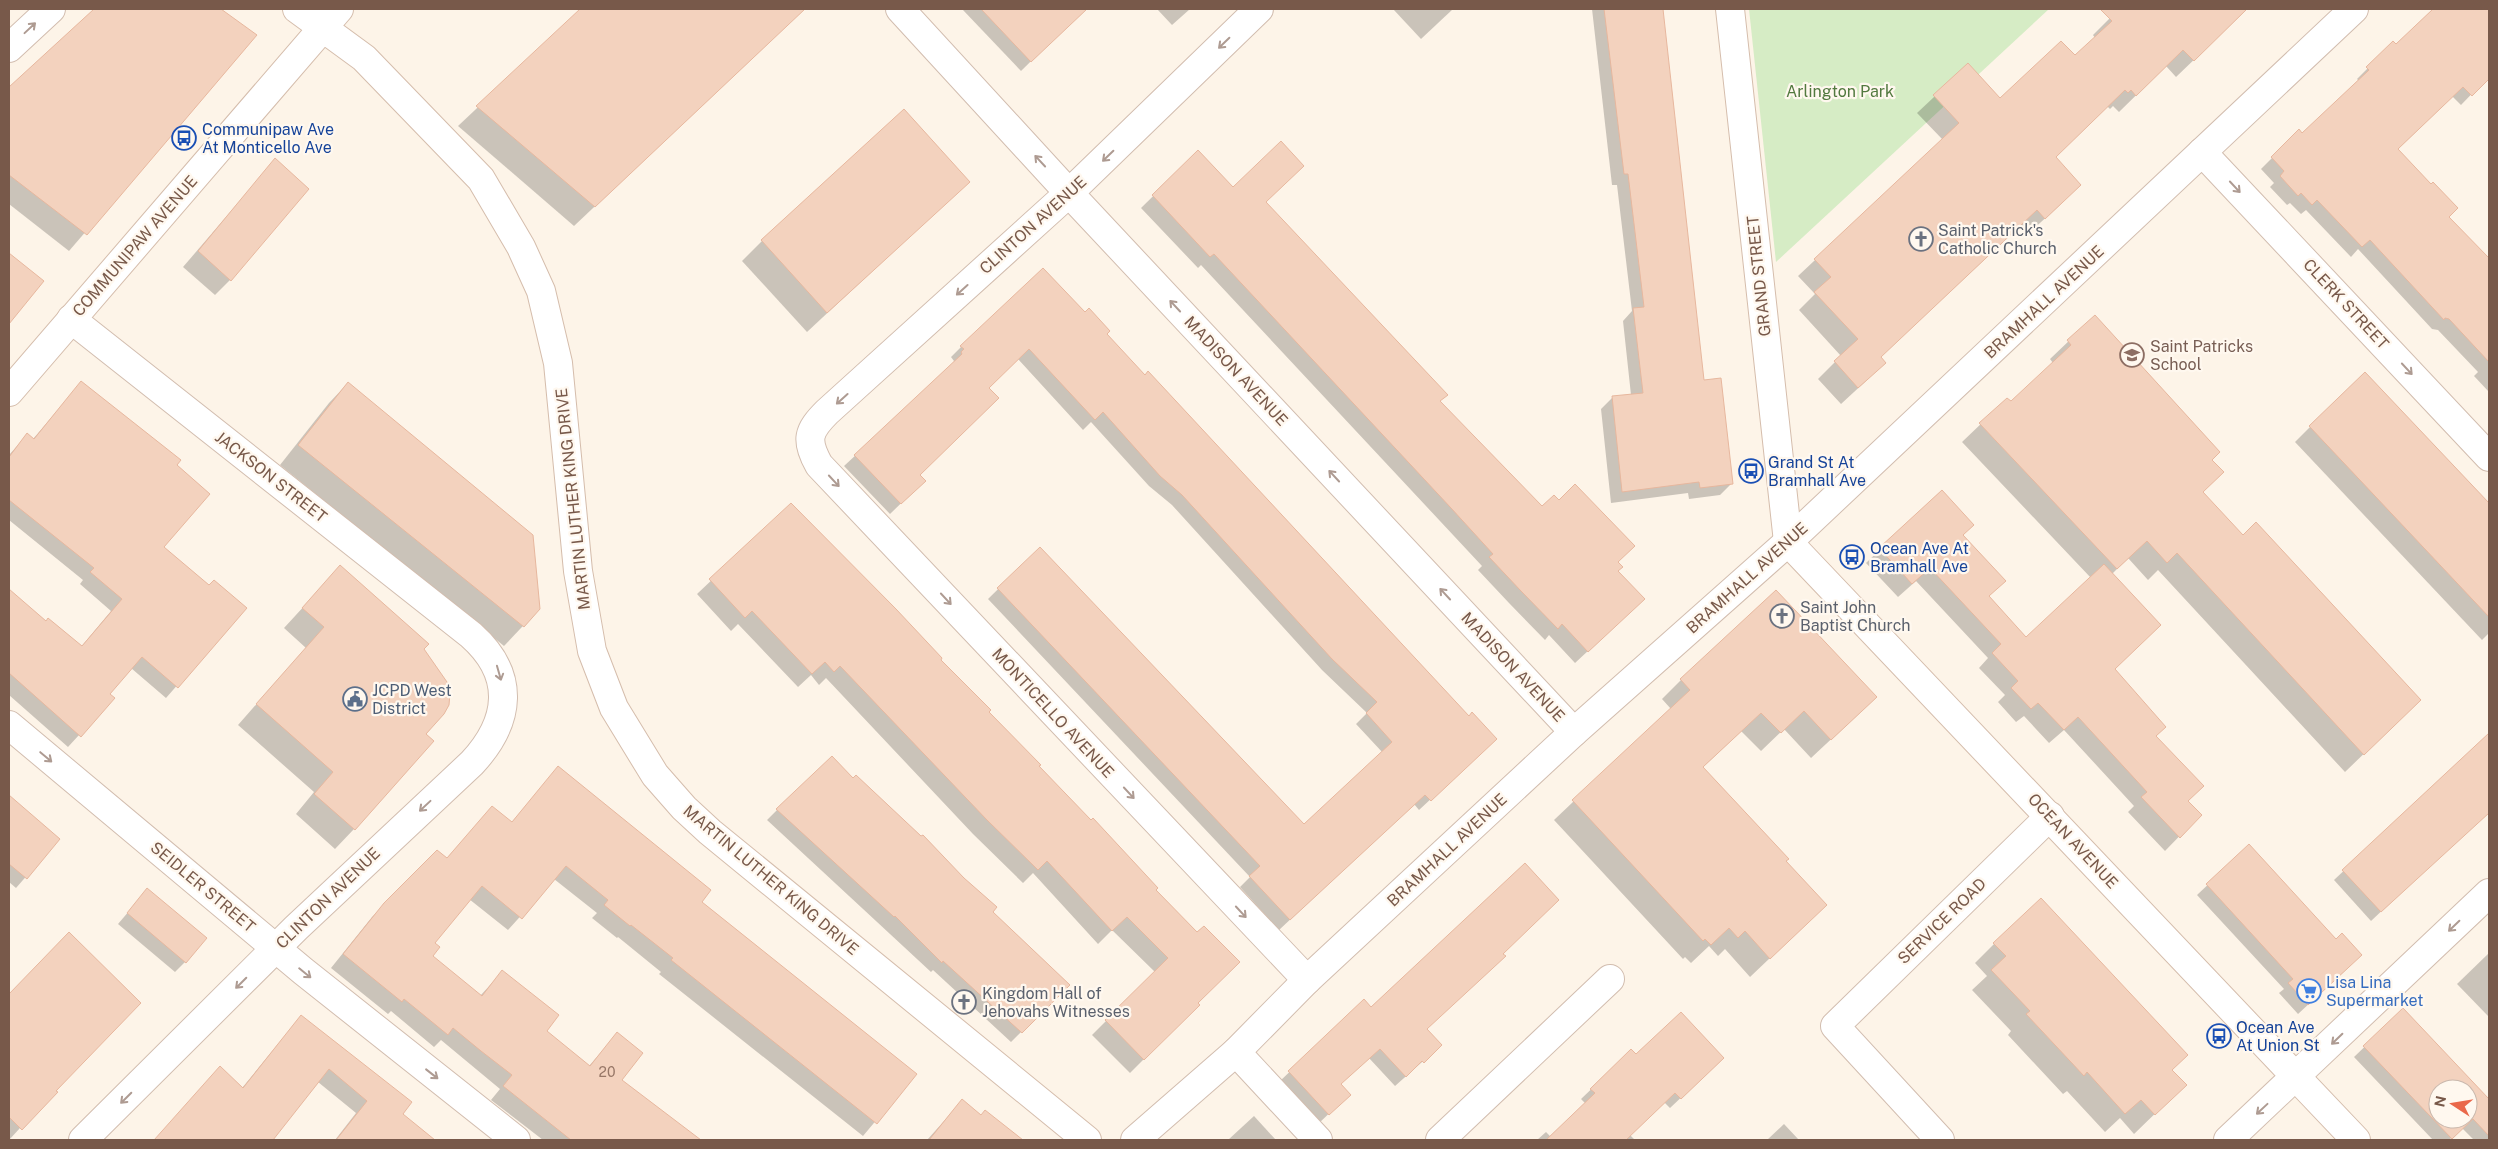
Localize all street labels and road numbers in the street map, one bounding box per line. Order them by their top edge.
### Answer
street label: COMMUNIPAW AVENUE [69,172,201,320]
street label: CLINTON AVENUE [976,172,1090,278]
street label: GRAND STREET [1743,214,1775,337]
street label: BRAMHALL AVENUE [1980,242,2108,362]
street label: CLERK STREET [2299,255,2393,353]
street label: MADISON AVENUE [1180,312,1292,430]
street label: MARTIN LUTHER KING DRIVE [552,387,594,611]
street label: JACKSON STREET [211,427,331,527]
street label: BRAMHALL AVENUE [1682,519,1812,637]
street label: MADISON AVENUE [1457,608,1569,726]
street label: MONTICELLO AVENUE [988,644,1118,782]
street label: OCEAN AVENUE [2024,789,2122,893]
street label: BRAMHALL AVENUE [1383,790,1511,910]
street label: MARTIN LUTHER KING DRIVE [679,801,863,959]
street label: SEIDLER STREET [147,838,260,937]
street label: CLINTON AVENUE [272,843,384,953]
street label: SERVICE ROAD [1894,874,1990,968]

